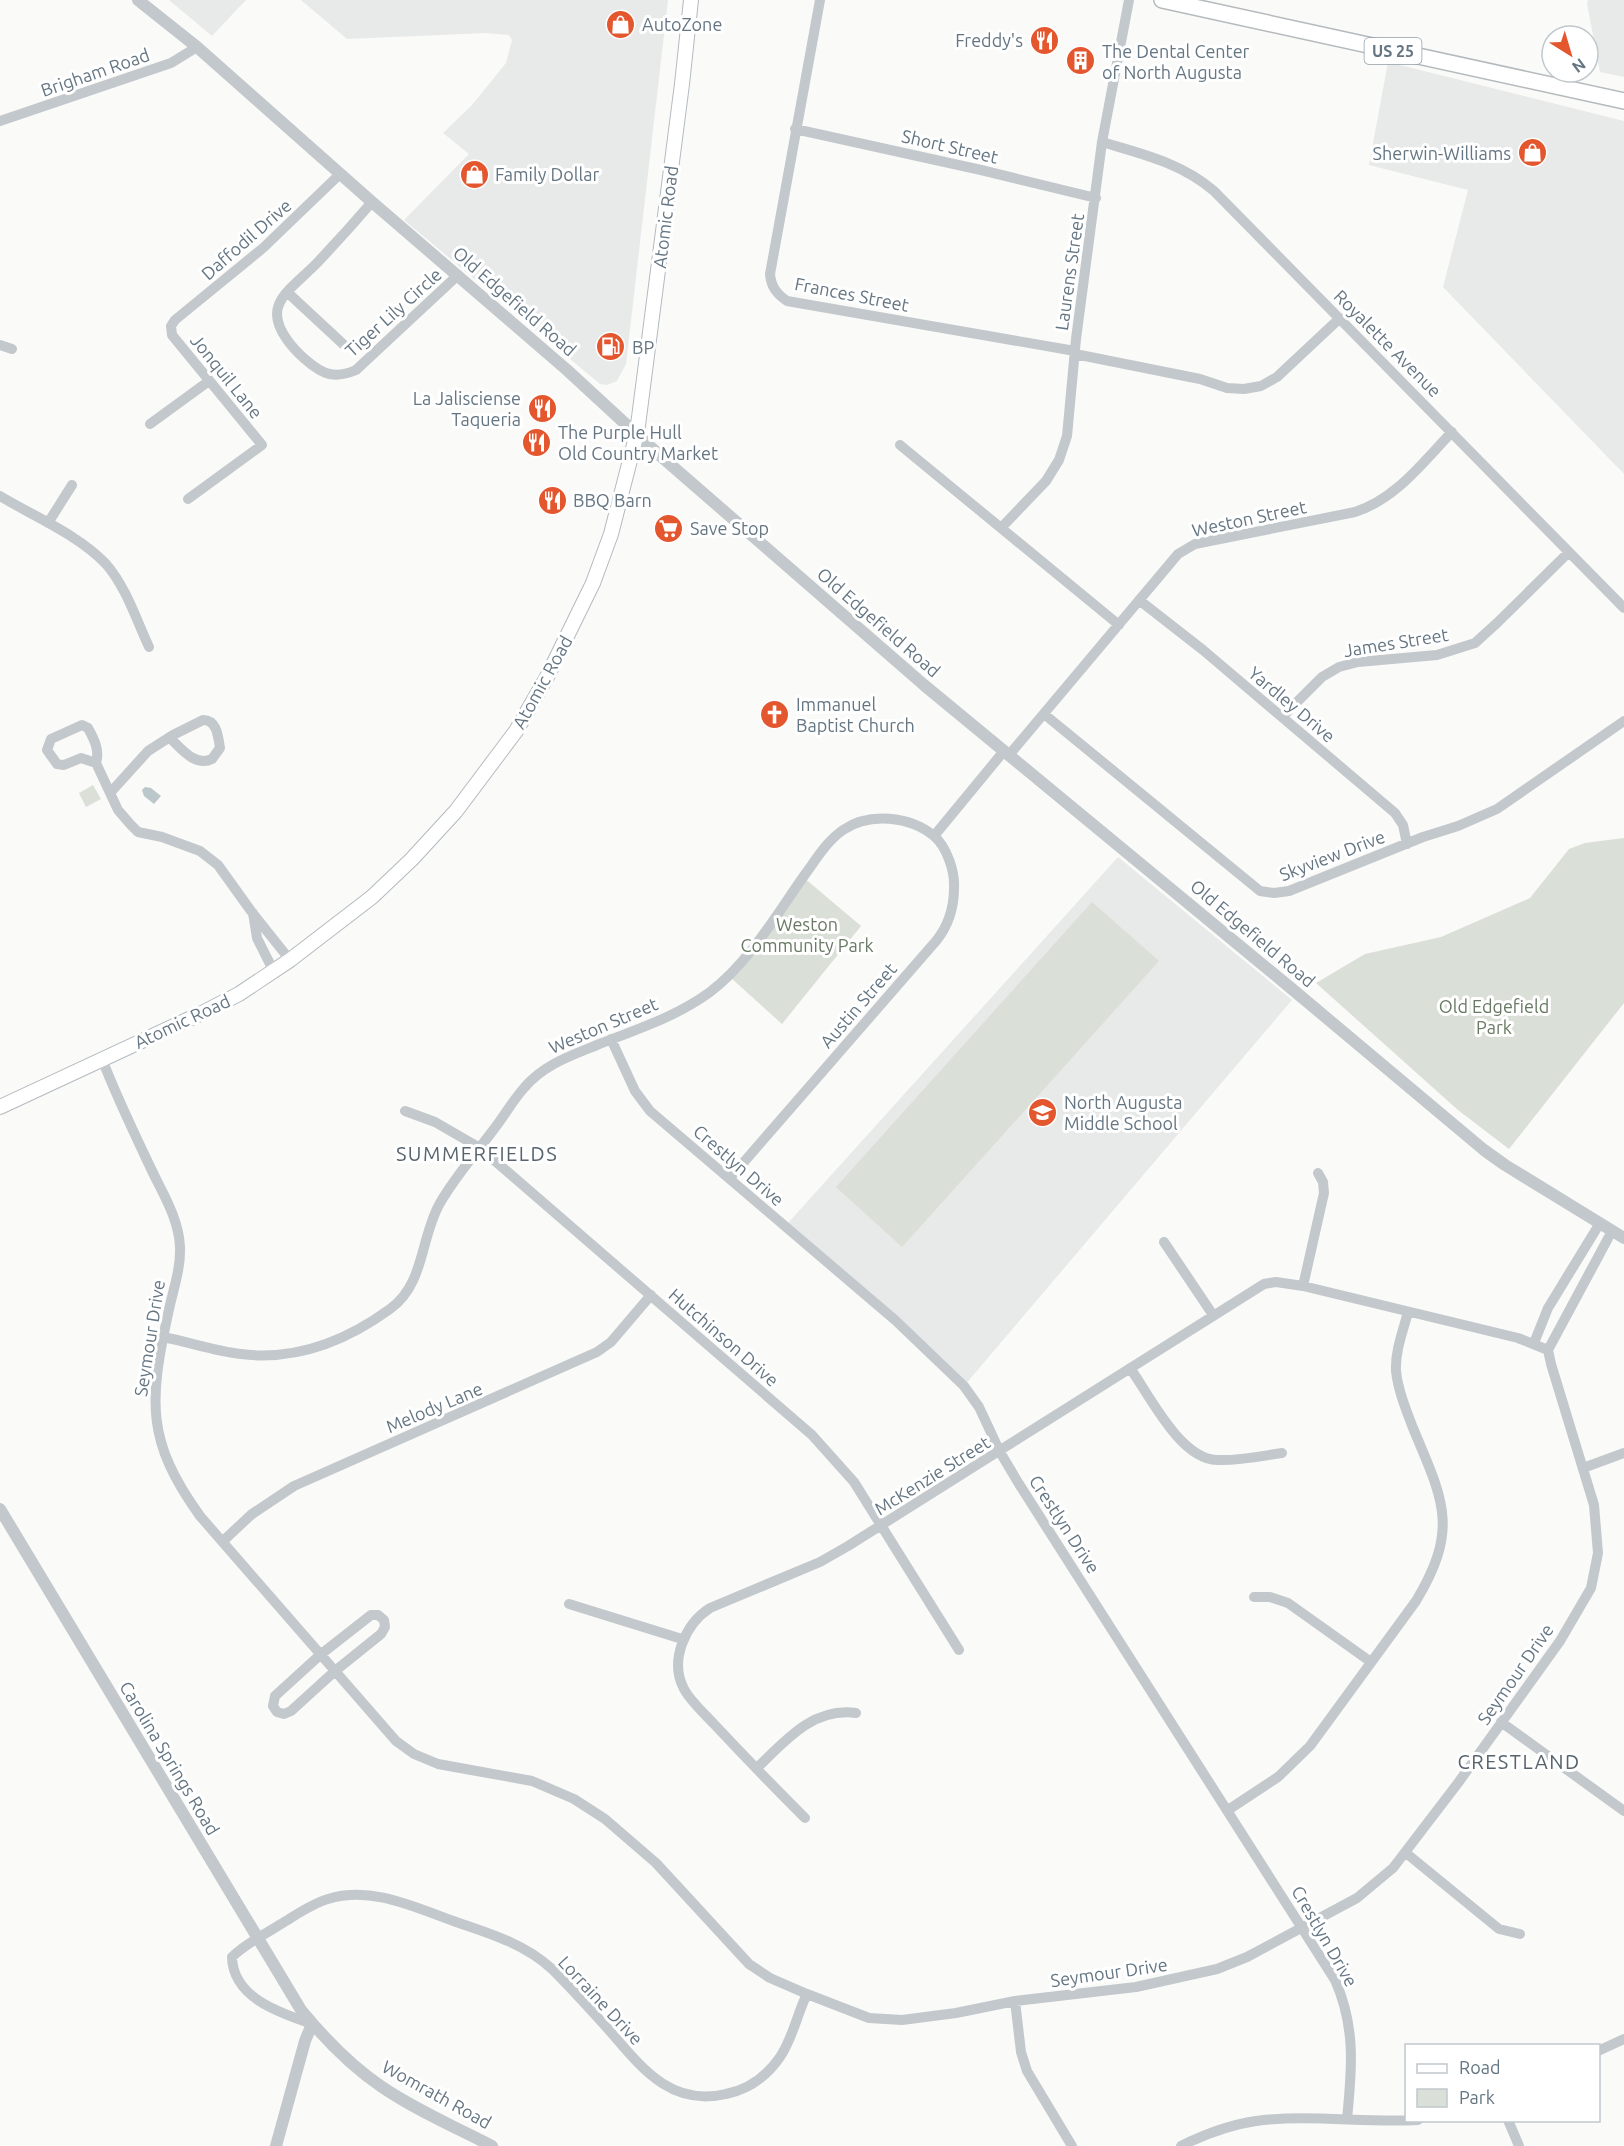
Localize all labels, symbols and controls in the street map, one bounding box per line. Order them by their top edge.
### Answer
shop icon: AutoZone [605,8,637,40]
place label: AutoZone [642,14,722,34]
restaurant icon: Freddy's [1028,24,1060,56]
north arrow [1540,24,1600,84]
place label: Freddy's [955,30,1023,50]
road number: US 25 [1364,38,1422,64]
place label: The Dental Center of North Augusta [1102,41,1250,82]
street label: Brigham Road [38,44,152,100]
building icon: The Dental Center of North Augusta [1065,45,1097,77]
text: N [1569,55,1589,77]
street label: Short Street [900,125,1000,167]
shop icon: Sherwin-Williams [1516,137,1548,169]
place label: Sherwin-Williams [1373,143,1511,163]
shop icon: Family Dollar [458,158,490,190]
place label: Family Dollar [495,164,599,184]
street label: Atomic Road [649,165,681,269]
street label: Daffodil Drive [197,195,295,283]
street label: Laurens Street [1051,212,1087,332]
street label: Old Edgefield Road [450,242,580,360]
street label: Tiger Lily Circle [341,264,445,360]
street label: Frances Street [793,273,911,315]
street label: Royalette Avenue [1330,285,1446,401]
street label: Jonquil Lane [187,330,267,422]
fuel station icon: BP [595,331,627,363]
place label: BP [632,337,654,357]
place label: La Jalisciense Taqueria [413,388,521,429]
restaurant icon: La Jalisciense Taqueria [526,392,558,424]
place label: The Purple Hull Old Country Market [558,422,718,463]
restaurant icon: The Purple Hull Old Country Market [521,426,553,458]
restaurant icon: BBQ Barn [536,484,568,516]
place label: BBQ Barn [573,490,652,511]
street label: Weston Street [1190,496,1308,540]
supermarket icon: Save Stop [653,512,685,544]
place label: Save Stop [690,518,769,538]
street label: Old Edgefield Road [814,563,944,681]
street label: James Street [1342,624,1450,660]
street label: Atomic Road [508,632,576,732]
street label: Yardley Drive [1245,662,1339,746]
place label: Immanuel Baptist Church [796,694,915,735]
church icon: Immanuel Baptist Church [759,698,791,730]
street label: Skyview Drive [1276,826,1388,884]
street label: Old Edgefield Road [1187,875,1319,991]
park label: Weston Community Park [740,914,874,955]
street label: Austin Street [816,958,900,1052]
street label: Atomic Road [131,990,233,1052]
street label: Weston Street [546,993,660,1057]
park label: Old Edgefield Park [1439,996,1549,1037]
place label: North Augusta Middle School [1064,1092,1182,1133]
school or university icon: North Augusta Middle School [1027,1096,1059,1128]
street label: Crestlyn Drive [690,1120,788,1210]
district label: SUMMERFIELDS [396,1142,558,1165]
street label: Seymour Drive [130,1278,168,1398]
street label: Hutchinson Drive [665,1284,783,1390]
street label: Melody Lane [383,1378,485,1436]
street label: McKenzie Street [871,1432,993,1518]
street label: Crestlyn Drive [1026,1471,1104,1577]
street label: Seymour Drive [1473,1620,1557,1728]
street label: Carolina Springs Road [116,1678,224,1838]
district label: CRESTLAND [1457,1750,1581,1773]
street label: Crestlyn Drive [1288,1882,1362,1990]
street label: Lorraine Drive [555,1952,647,2048]
street label: Seymour Drive [1049,1954,1169,1990]
legend [1405,2044,1600,2122]
street label: Womrath Road [379,2056,495,2132]
text: Road [1459,2057,1501,2077]
text: Park [1459,2087,1495,2107]

